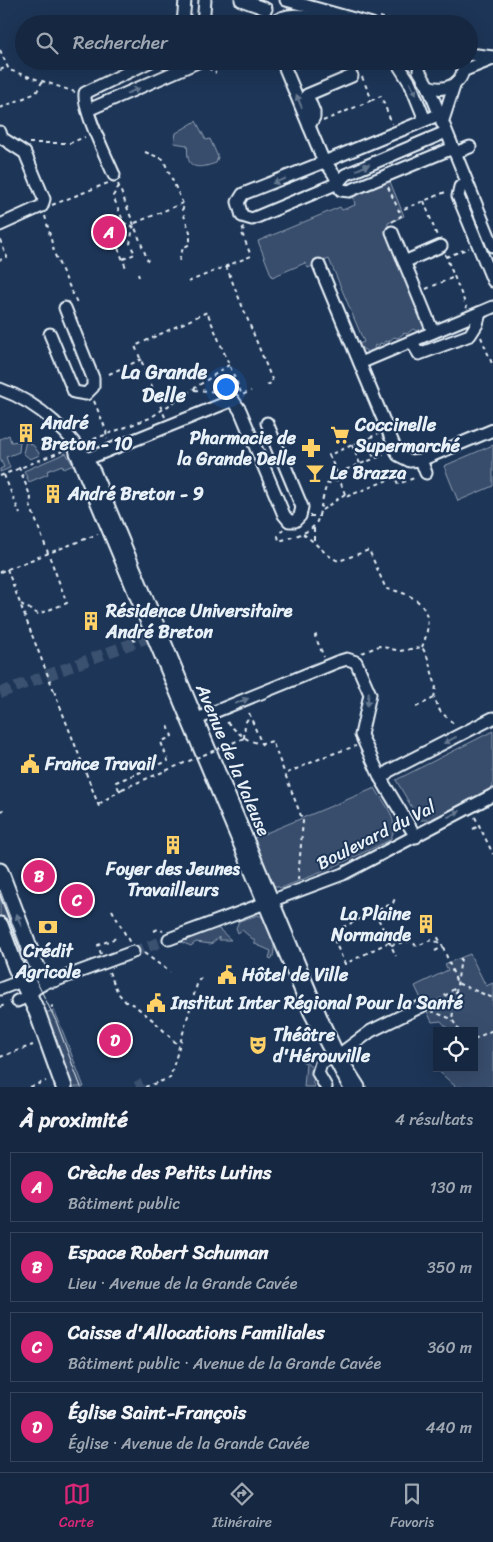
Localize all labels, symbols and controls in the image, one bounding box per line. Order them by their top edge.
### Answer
search box [15,15,478,70]
text: Rechercher [73,26,168,59]
icon: search [33,29,61,57]
one-way arrow [409,82,417,97]
one-way arrow [126,87,141,95]
one-way arrow [295,93,303,108]
one-way arrow [356,162,370,170]
one-way arrow [271,177,286,185]
pin: A [93,213,125,251]
district label: La Grande Delle [121,355,207,413]
your location [213,374,239,400]
place label: André Breton - 10 [40,407,133,460]
place label: Coccinelle Supermarché [354,409,461,462]
building icon: André Breton - 10 [15,422,37,444]
place label: Pharmacie de la Grande Delle [176,422,297,475]
supermarket icon: Coccinelle Supermarché [329,424,351,446]
pharmacy icon: Pharmacie de la Grande Delle [300,437,322,459]
place label: Le Brazza [330,457,407,489]
bar icon: Le Brazza [304,462,326,484]
place label: André Breton - 9 [67,478,204,510]
building icon: André Breton - 9 [42,483,64,505]
place label: Résidence Universitaire André Breton [105,595,293,648]
building icon: Résidence Universitaire André Breton [80,610,102,632]
street label: Avenue de la Valeuse [186,678,280,842]
one-way arrow [364,691,372,707]
one-way arrow [235,697,250,705]
one-way arrow [442,736,457,744]
place label: France Travail [44,748,157,780]
public building icon: France Travail [19,753,41,775]
street label: Boulevard du Val [311,791,442,879]
one-way arrow [446,810,461,818]
building icon: Foyer des Jeunes Travailleurs [162,834,184,856]
place label: Foyer des Jeunes Travailleurs [105,853,241,906]
pin: B [23,857,55,895]
pin: C [61,881,93,919]
place label: La Plaine Normande [330,898,412,951]
one-way arrow [15,912,23,927]
building icon: La Plaine Normande [415,913,437,935]
bank icon: Crédit Agricole [37,916,59,938]
place label: Crédit Agricole [14,935,81,988]
place label: Hôtel de Ville [241,959,349,991]
public building icon: Hôtel de Ville [216,964,238,986]
place label: Institut Inter Régional Pour la Santé [170,987,464,1019]
public building icon: Institut Inter Régional Pour la Santé [145,992,167,1014]
place label: Théâtre d'Hérouville [273,1019,371,1072]
pin: D [99,1021,131,1059]
map controls [433,1027,478,1072]
button: locate [433,1027,478,1072]
theatre icon: Théâtre d'Hérouville [247,1034,269,1056]
text: À proximité [20,1101,128,1139]
text: 4 résultats [395,1105,473,1134]
text: Crèche des Petits Lutins [68,1156,271,1189]
text: A [32,1173,42,1202]
text: 130 m [430,1173,472,1202]
text: Bâtiment public [68,1189,180,1218]
text: Espace Robert Schuman [68,1236,269,1269]
text: B [32,1253,42,1282]
text: 350 m [427,1253,472,1282]
text: Lieu · Avenue de la Grande Cavée [68,1269,297,1298]
text: Caisse d'Allocations Familiales [68,1316,325,1349]
text: C [32,1333,42,1362]
text: 360 m [428,1333,472,1362]
text: Bâtiment public · Avenue de la Grande Cavée [68,1349,381,1378]
text: Église Saint-François [68,1396,246,1429]
text: D [32,1413,42,1442]
text: 440 m [425,1413,472,1442]
text: Église · Avenue de la Grande Cavée [68,1429,310,1458]
tab: Carte [59,1480,94,1535]
tab: Itinéraire [212,1480,272,1535]
tab: Favoris [390,1480,434,1535]

